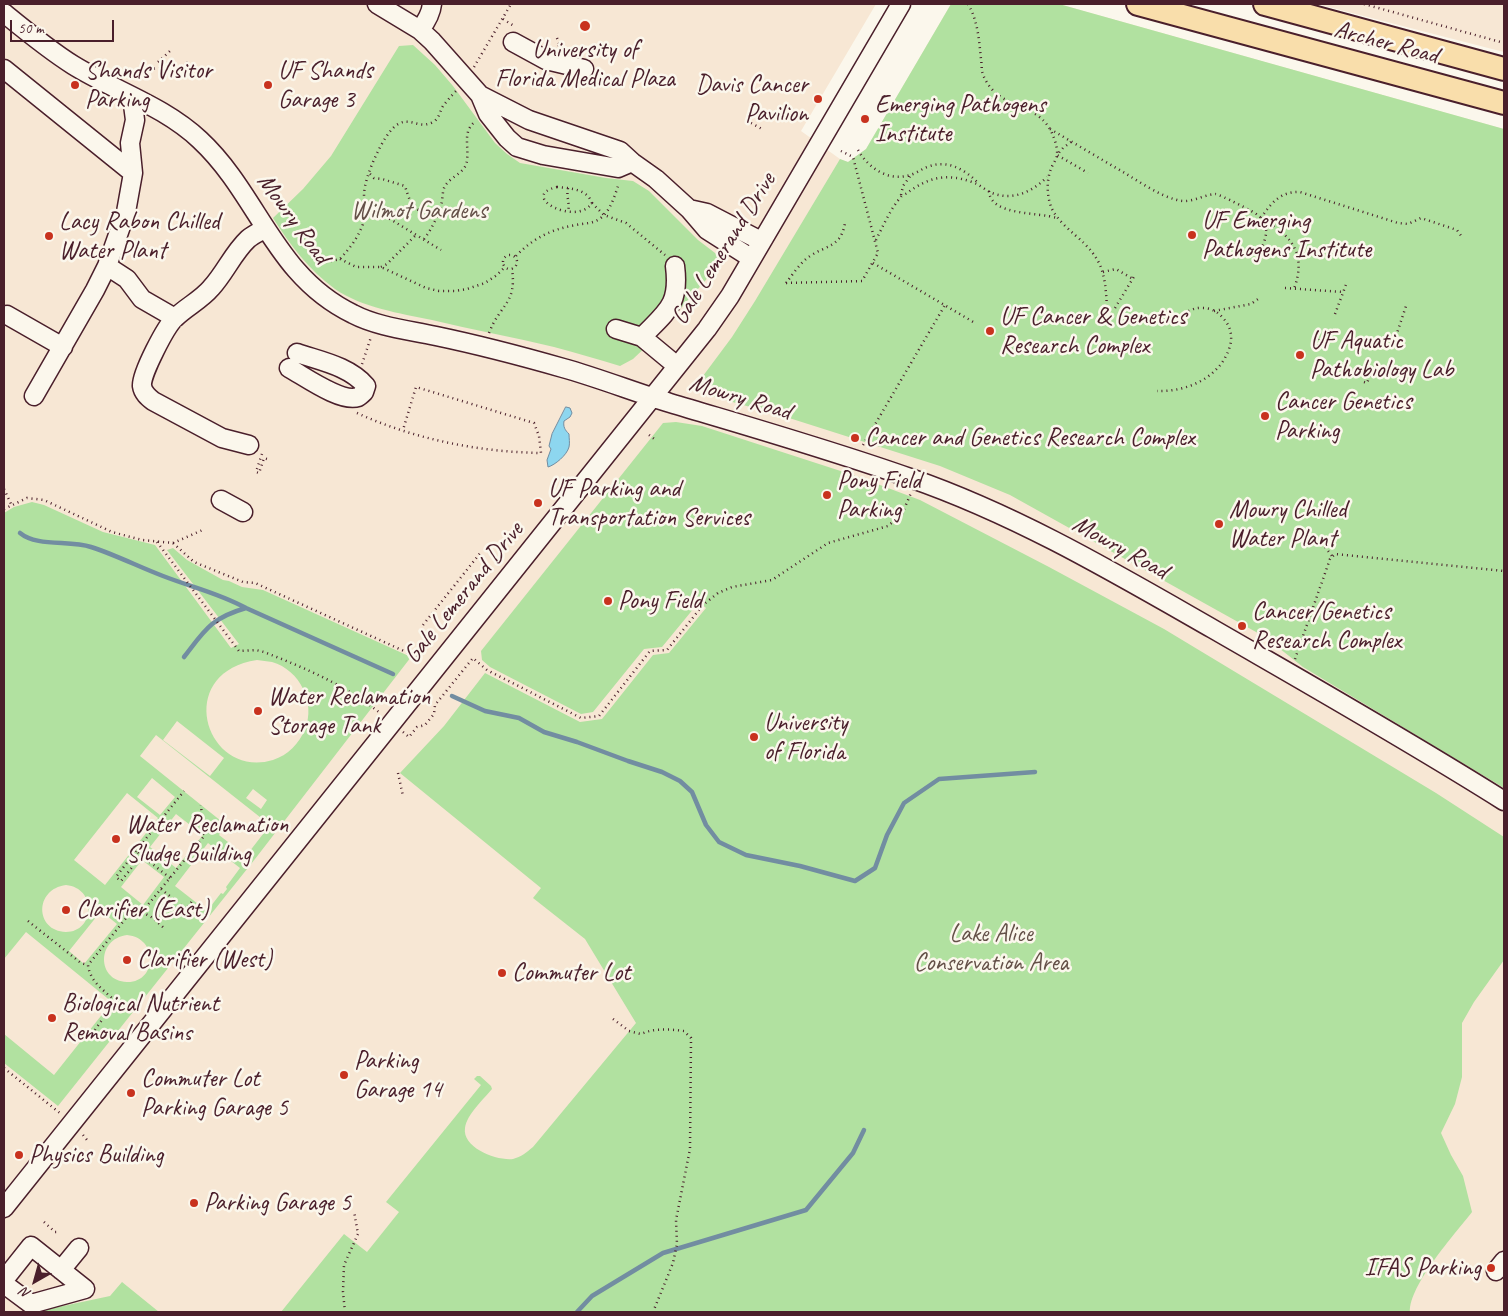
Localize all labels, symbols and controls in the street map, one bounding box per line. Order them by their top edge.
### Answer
scale bar [12,10,116,42]
street label: Archer Road [1331,15,1441,71]
text: 50 m [18,19,44,38]
marker: University of Florida Medical Plaza [578,19,592,33]
place label: University of Florida Medical Plaza [495,35,675,94]
place label: Shands Visitor Parking [85,56,212,115]
place label: UF Shands Garage 3 [278,56,372,115]
place label: Davis Cancer Pavilion [696,70,808,129]
marker: Shands Visitor Parking [69,79,81,91]
marker: UF Shands Garage 3 [262,79,274,91]
place label: Emerging Pathogens Institute [875,90,1046,149]
marker: Davis Cancer Pavilion [812,93,824,105]
marker: Emerging Pathogens Institute [859,113,871,125]
street label: Gale Lemerand Drive [665,167,783,331]
street label: Mowry Road [250,168,336,270]
park label: Wilmot Gardens [351,196,487,226]
place label: UF Emerging Pathogens Institute [1202,206,1371,265]
place label: Lacy Rabon Chilled Water Plant [59,207,220,266]
marker: UF Emerging Pathogens Institute [1186,229,1198,241]
marker: Lacy Rabon Chilled Water Plant [43,230,55,242]
place label: UF Cancer & Genetics Research Complex [1000,302,1186,361]
marker: UF Cancer & Genetics Research Complex [984,325,996,337]
place label: UF Aquatic Pathobiology Lab [1310,326,1453,385]
marker: UF Aquatic Pathobiology Lab [1294,349,1306,361]
street label: Mowry Road [685,368,795,428]
place label: Cancer Genetics Parking [1275,387,1411,446]
marker: Cancer Genetics Parking [1259,410,1271,422]
place label: Cancer and Genetics Research Complex [865,423,1195,453]
marker: Cancer and Genetics Research Complex [849,432,861,444]
place label: Pony Field Parking [837,466,921,525]
place label: UF Parking and Transportation Services [548,474,750,533]
marker: Pony Field Parking [821,489,833,501]
place label: Mowry Chilled Water Plant [1229,495,1347,554]
marker: UF Parking and Transportation Services [532,497,544,509]
street label: Mowry Road [1067,509,1173,587]
street label: Gale Lemerand Drive [398,516,530,670]
marker: Mowry Chilled Water Plant [1213,518,1225,530]
place label: Pony Field [618,586,702,616]
marker: Pony Field [602,595,614,607]
place label: Cancer/Genetics Research Complex [1252,597,1401,656]
marker: Cancer/Genetics Research Complex [1236,620,1248,632]
place label: Water Reclamation Storage Tank [268,682,430,741]
marker: Water Reclamation Storage Tank [252,705,264,717]
place label: University of Florida [764,708,847,767]
marker: University of Florida [748,731,760,743]
place label: Water Reclamation Sludge Building [126,810,288,869]
marker: Water Reclamation Sludge Building [110,833,122,845]
place label: Clarifier (East) [76,895,209,925]
marker: Clarifier (East) [60,904,72,916]
park label: Lake Alice Conservation Area [914,919,1068,978]
place label: Clarifier (West) [137,945,272,975]
marker: Clarifier (West) [121,954,133,966]
place label: Commuter Lot [512,958,630,988]
marker: Commuter Lot [496,967,508,979]
place label: Biological Nutrient Removal Basins [62,989,219,1048]
marker: Biological Nutrient Removal Basins [46,1012,58,1024]
place label: Parking Garage 14 [354,1046,442,1105]
place label: Commuter Lot Parking Garage 5 [141,1064,288,1123]
marker: Parking Garage 14 [338,1069,350,1081]
marker: Commuter Lot Parking Garage 5 [125,1087,137,1099]
place label: Physics Building [29,1140,163,1170]
marker: Physics Building [13,1149,25,1161]
place label: Parking Garage 5 [204,1188,351,1218]
marker: Parking Garage 5 [188,1197,200,1209]
place label: IFAS Parking [1364,1253,1481,1283]
north arrow [10,1256,60,1306]
marker: IFAS Parking [1485,1262,1497,1274]
text: N [17,1284,34,1303]

